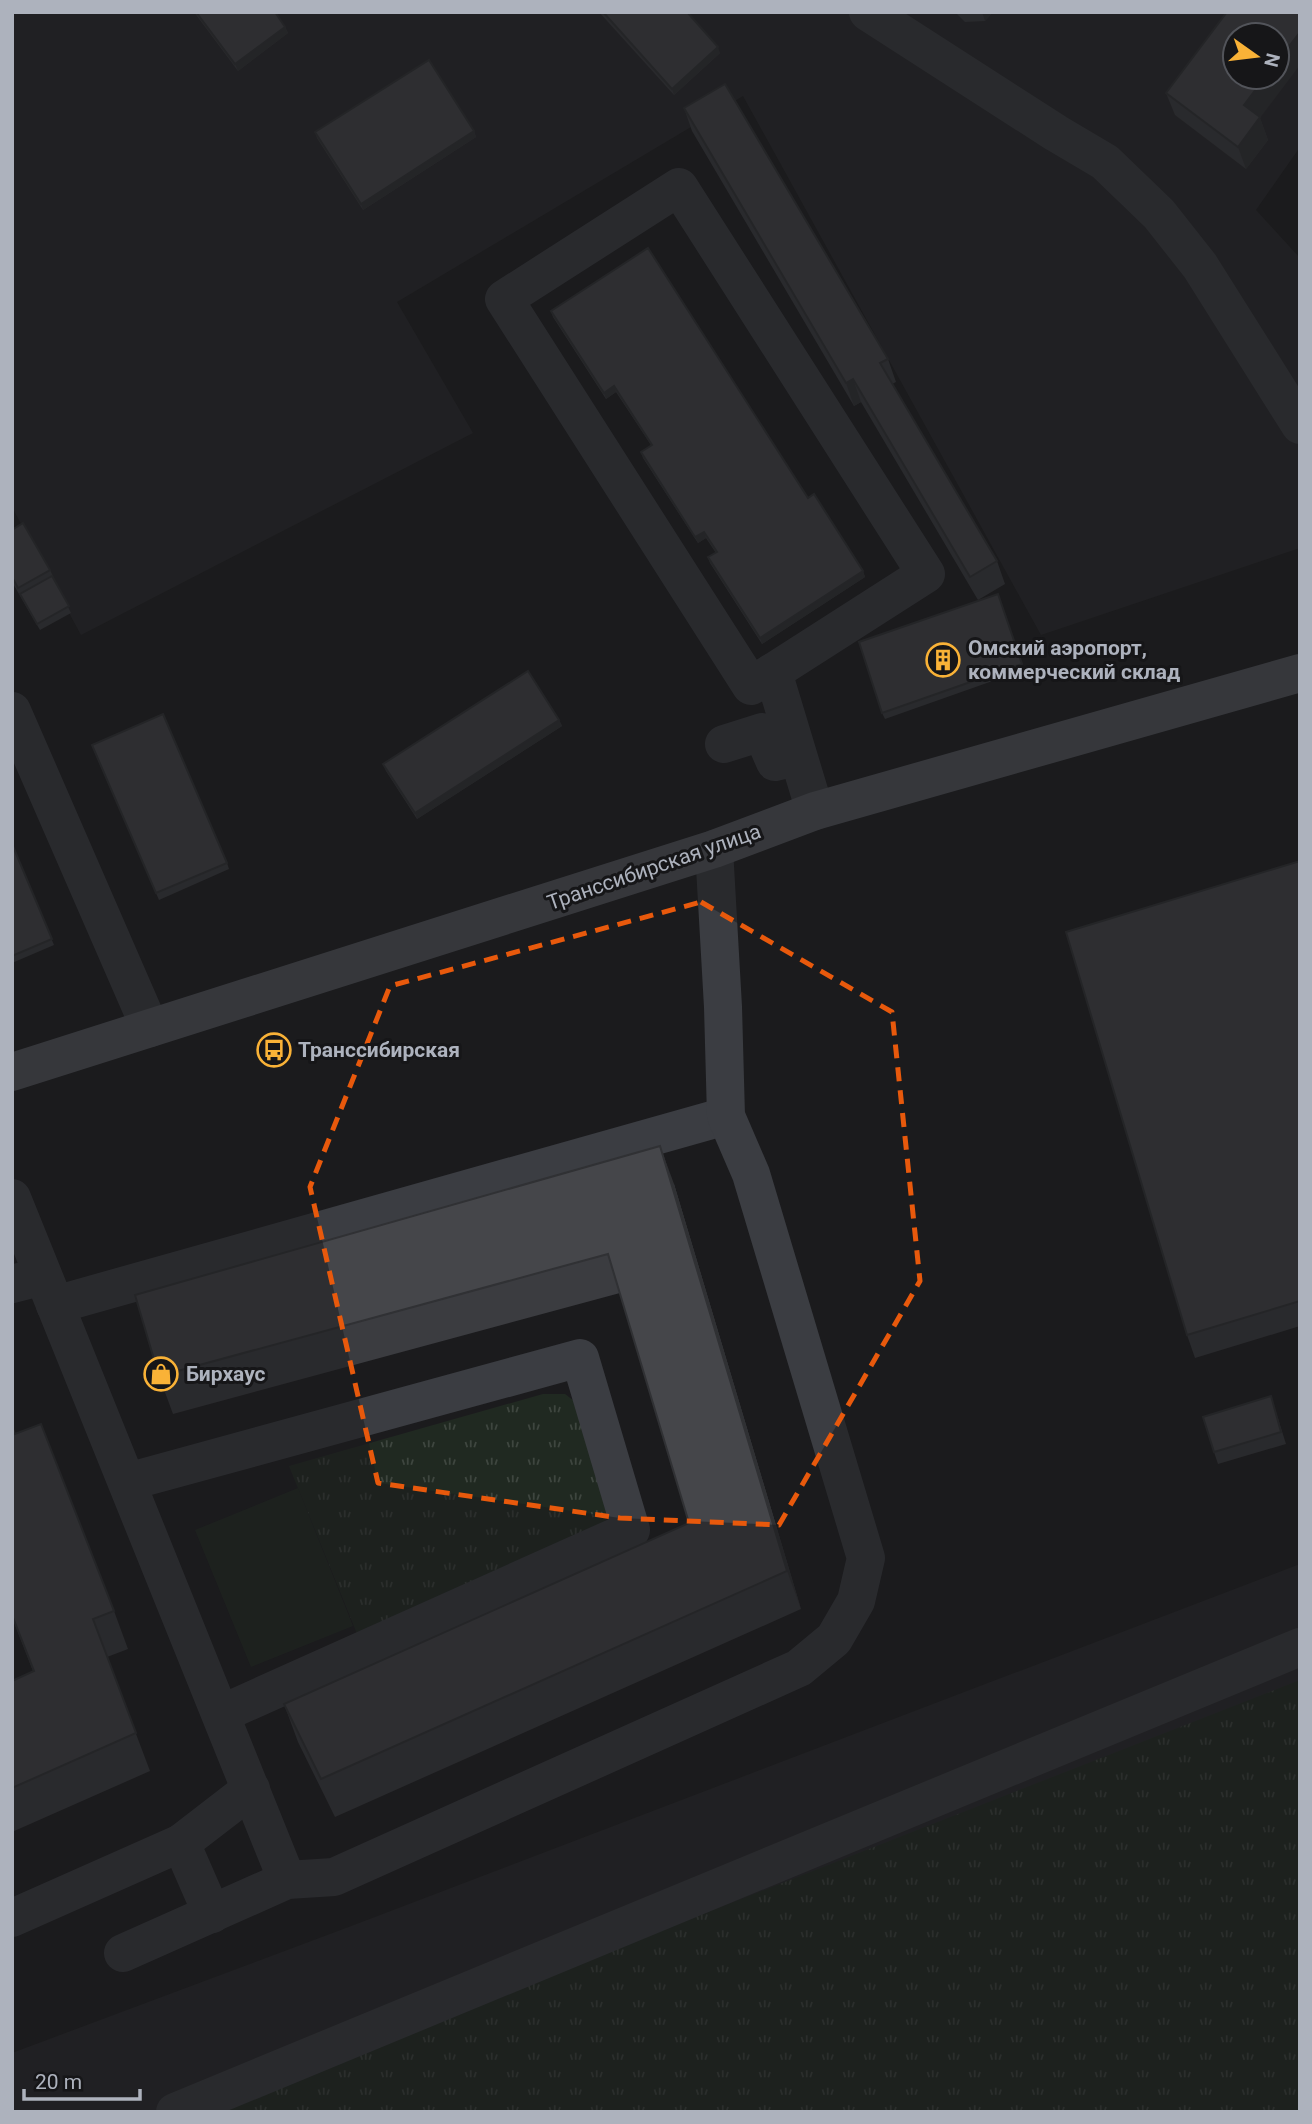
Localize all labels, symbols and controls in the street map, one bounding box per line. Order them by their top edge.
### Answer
north arrow [1221,21,1291,91]
text: N [1259,51,1285,69]
place label: Омский аэропорт, коммерческий склад [968,636,1180,684]
building icon: Омский аэропорт, коммерческий склад [924,641,962,679]
street label: Транссибирская улица [544,819,764,915]
bus stop icon: Транссибирская [255,1031,293,1069]
place label: Транссибирская [298,1038,460,1062]
shop icon: Бирхаус [142,1355,180,1393]
place label: Бирхаус [186,1362,266,1386]
scale bar [24,2058,140,2102]
text: 20 m [35,2070,82,2094]

